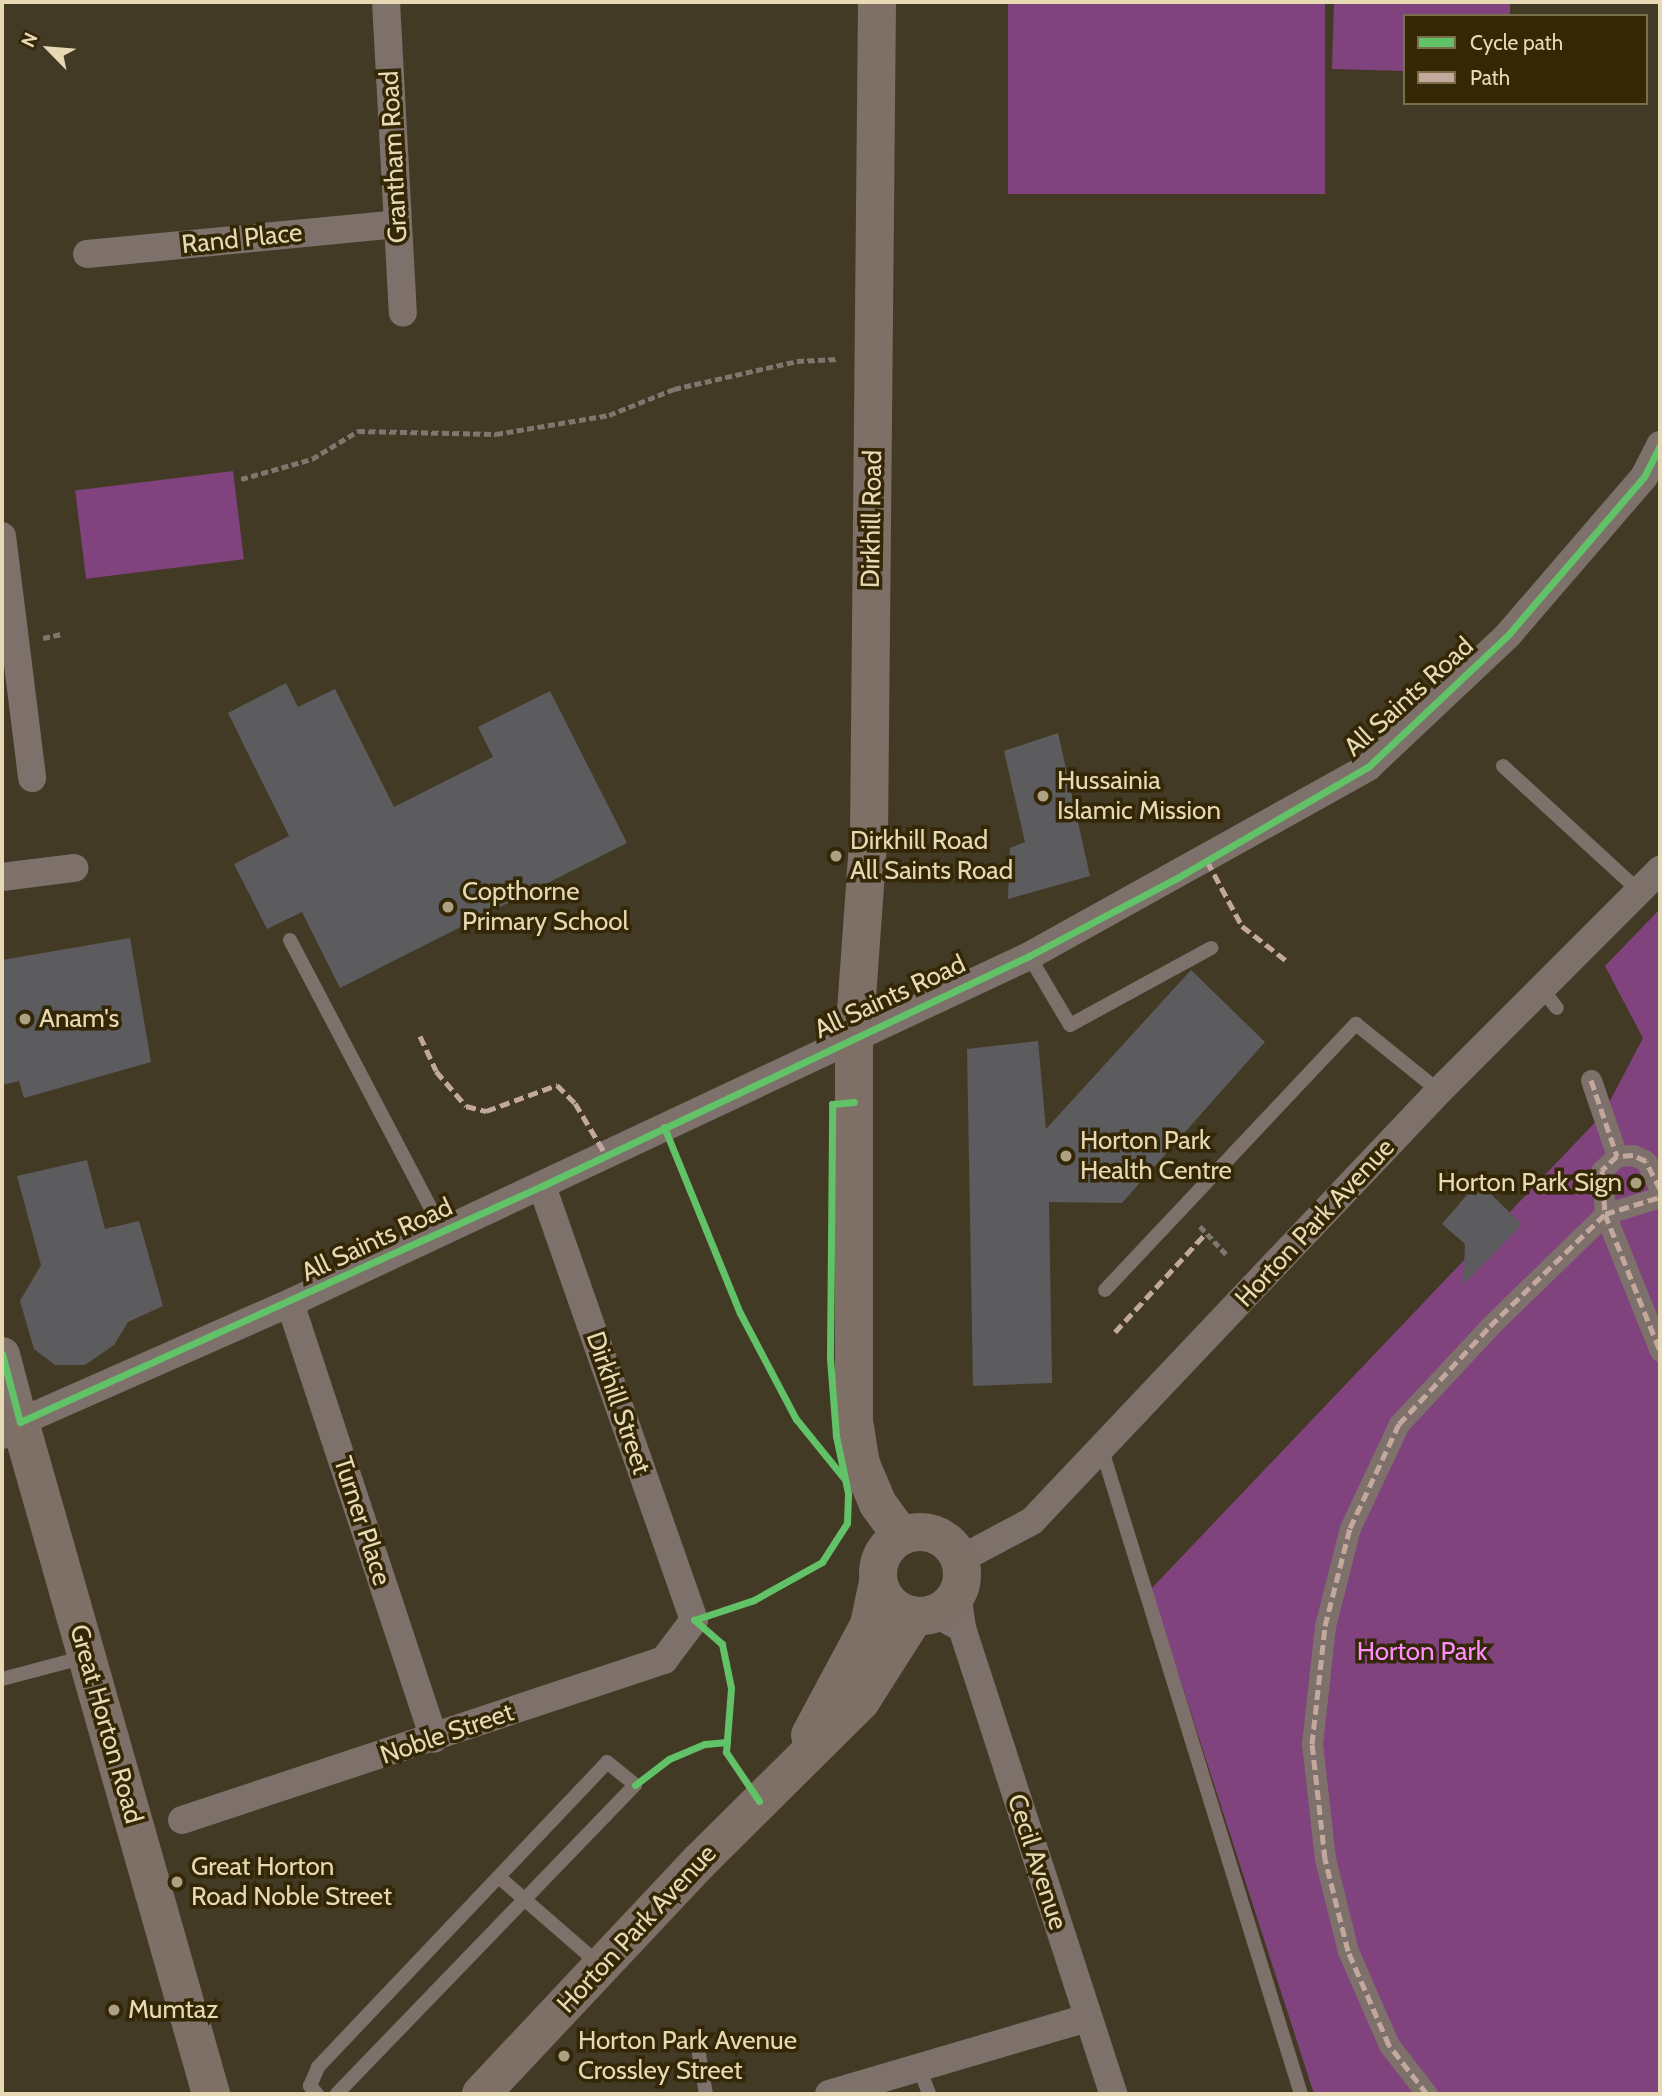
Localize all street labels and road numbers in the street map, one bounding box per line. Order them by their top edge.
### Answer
street label: Grantham Road [374,70,414,244]
street label: Rand Place [180,217,304,261]
street label: Dirkhill Road [855,450,889,588]
street label: All Saints Road [1338,631,1480,763]
street label: All Saints Road [809,948,971,1046]
street label: Horton Park Avenue [1229,1132,1401,1314]
street label: All Saints Road [296,1191,458,1289]
street label: Dirkhill Street [579,1328,657,1478]
street label: Turner Place [327,1453,397,1589]
street label: Great Horton Road [63,1621,149,1827]
street label: Noble Street [376,1697,518,1771]
street label: Cecil Avenue [1000,1790,1074,1934]
street label: Horton Park Avenue [551,1838,723,2020]

